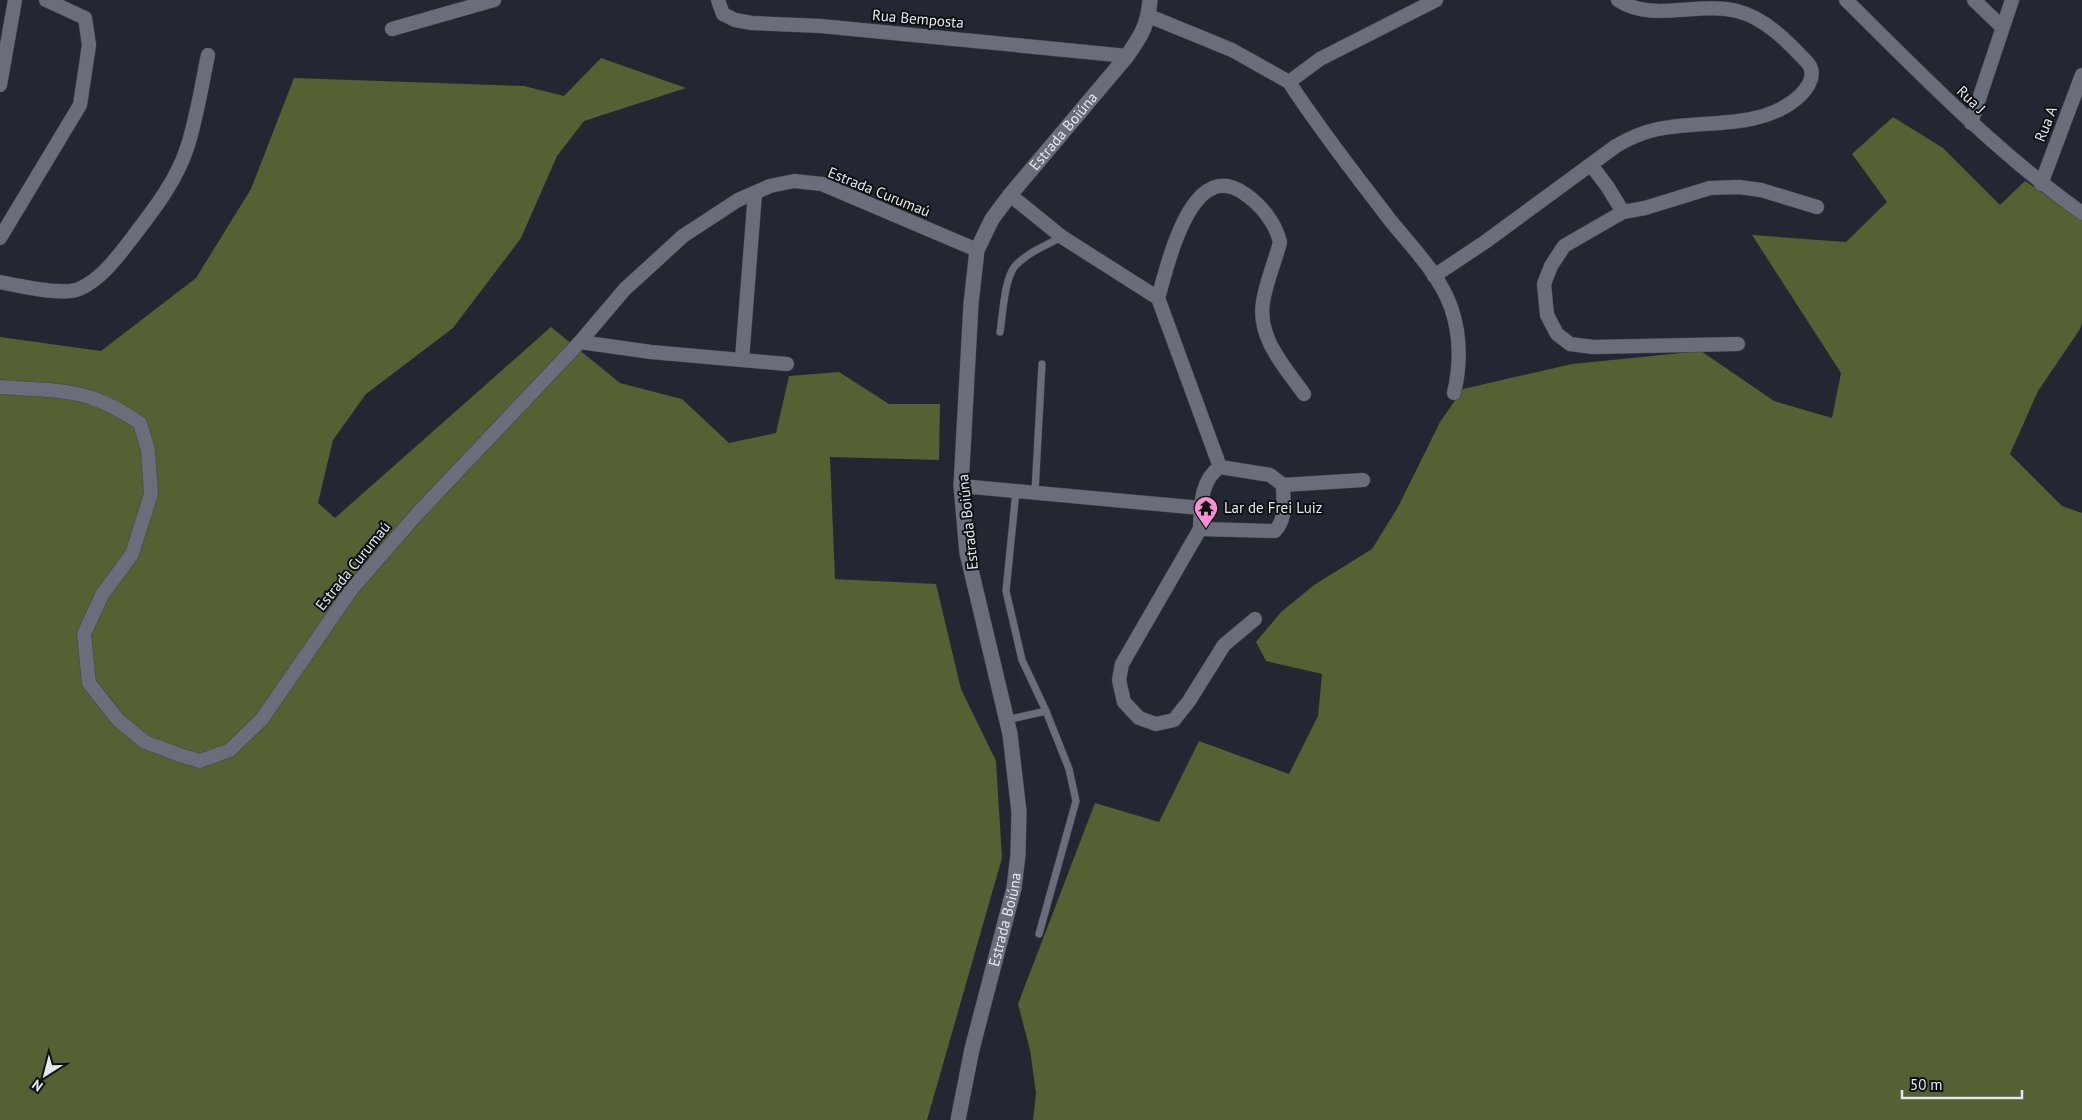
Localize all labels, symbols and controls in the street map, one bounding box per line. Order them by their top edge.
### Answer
street label: Rua Bemposta [871,5,965,32]
street label: Rua J [1953,81,1990,118]
street label: Estrada Boiúna [1025,88,1101,174]
street label: Rua A [2030,103,2061,144]
street label: Estrada Curumaú [825,162,933,221]
street label: Estrada Boiúna [953,473,982,571]
temple icon: Lar de Frei Luiz [1193,495,1219,529]
place label: Lar de Frei Luiz [1224,498,1322,517]
street label: Estrada Curumaú [311,517,394,614]
street label: Estrada Boiúna [984,872,1025,969]
north arrow [20,1050,70,1100]
scale bar [1902,1068,2022,1100]
text: 50 m [1910,1075,1943,1094]
text: N [28,1076,46,1096]

